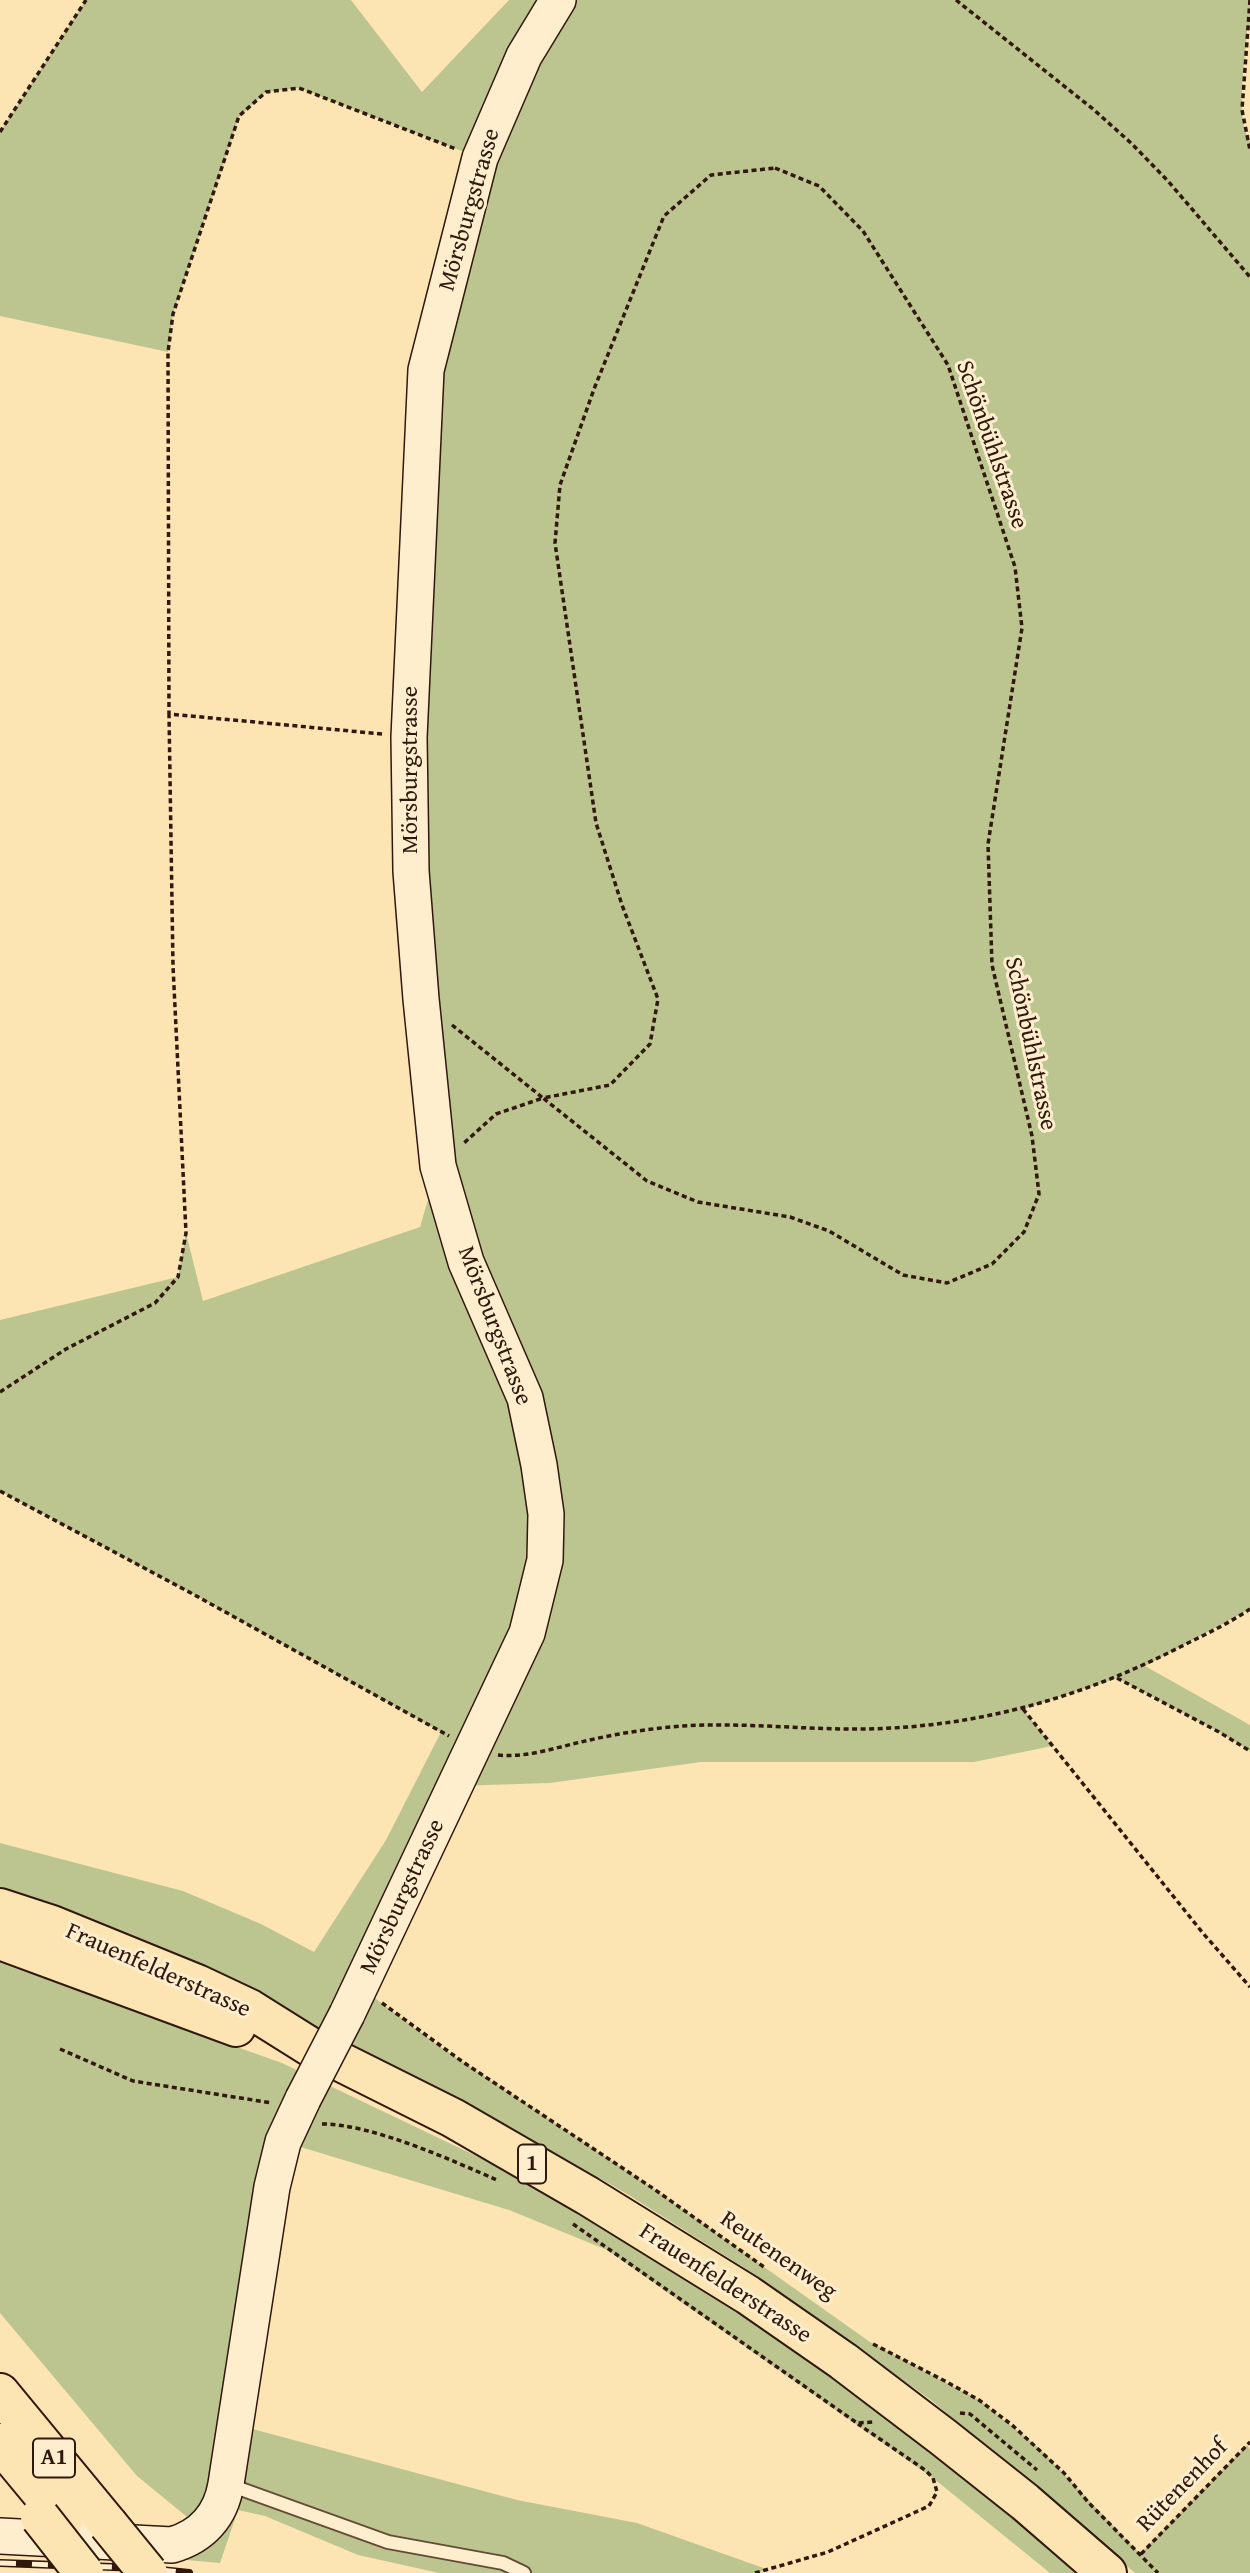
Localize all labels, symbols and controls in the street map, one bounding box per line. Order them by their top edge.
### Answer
street label: Mörsburgstrasse [433,125,507,295]
street label: Schönbühlstrasse [949,357,1033,533]
street label: Mörsburgstrasse [397,686,425,854]
street label: Schönbühlstrasse [998,955,1062,1133]
street label: Mörsburgstrasse [450,1242,538,1410]
street label: Mörsburgstrasse [354,1815,452,1979]
street label: Frauenfelderstrasse [61,1917,255,2025]
road number: 1 [518,2144,546,2184]
street label: Reutenenweg [714,2205,842,2307]
street label: Frauenfelderstrasse [634,2218,816,2350]
street label: Rütenenhof [1132,2433,1234,2539]
road number: A1 [33,2438,75,2478]

